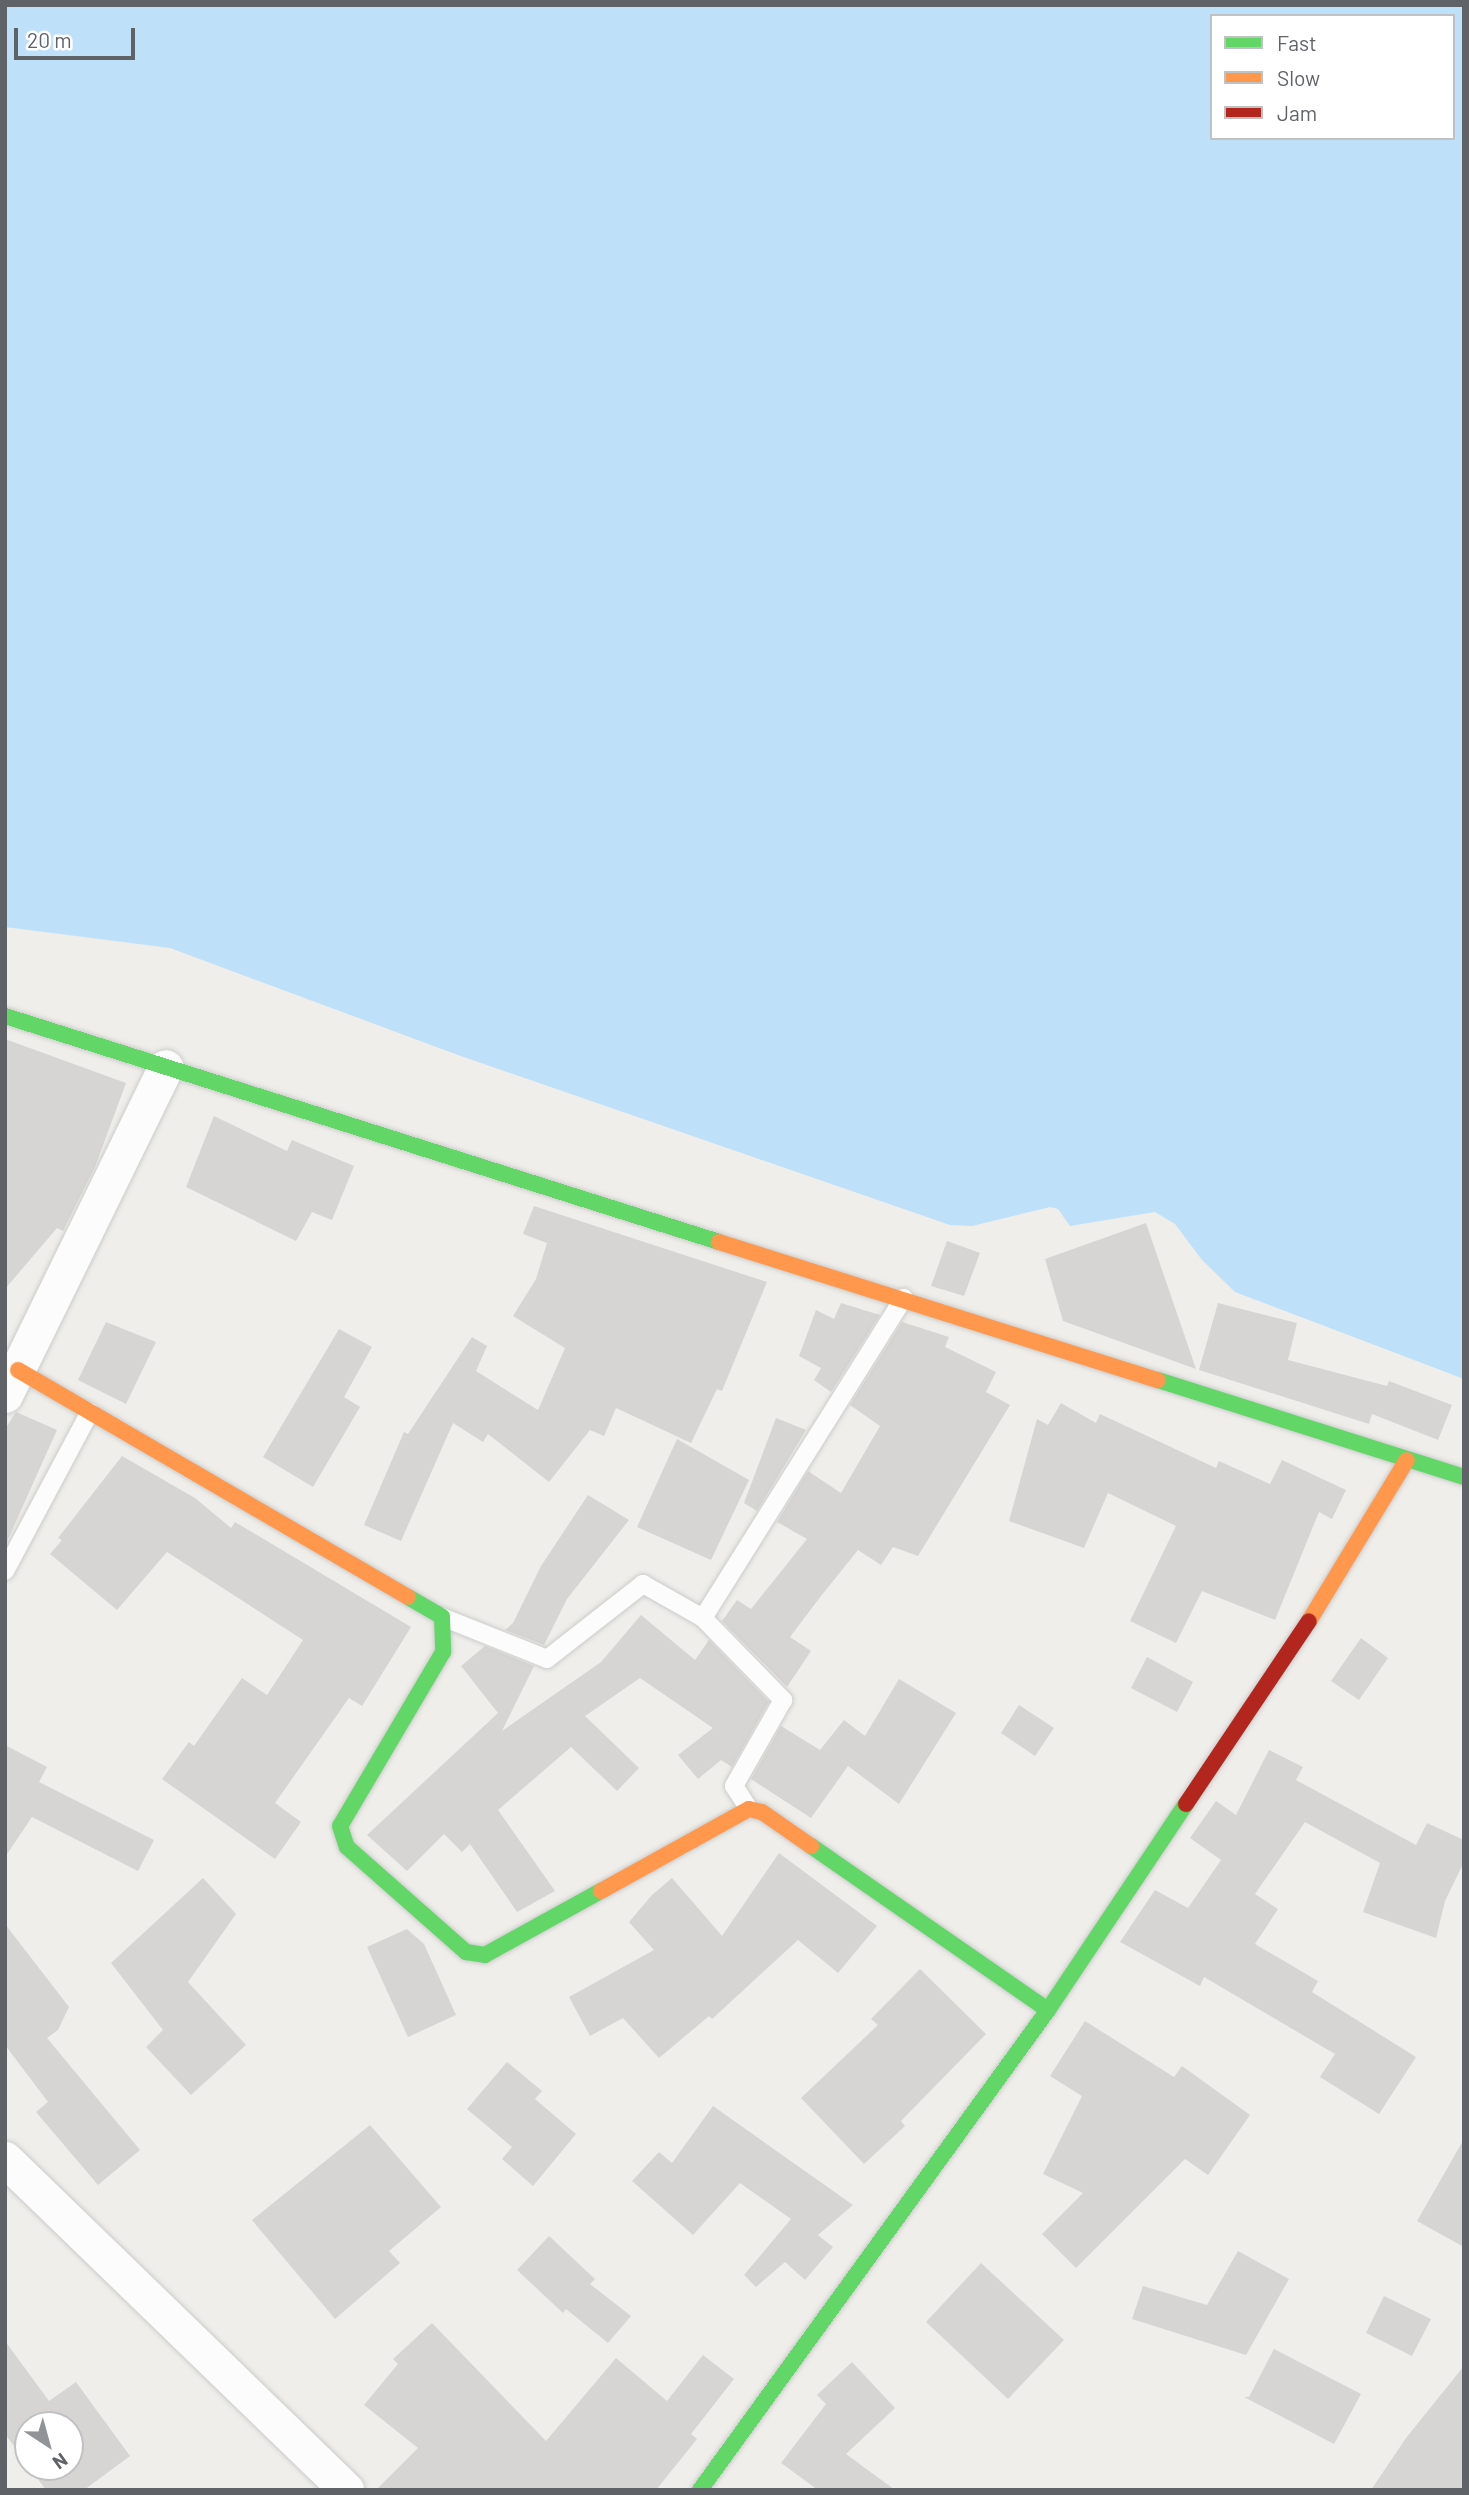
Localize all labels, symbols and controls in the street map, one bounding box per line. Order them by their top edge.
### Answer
scale bar [18,14,138,58]
legend [1210,14,1455,140]
text: 20 m [27,27,72,52]
text: Fast [1277,30,1317,55]
text: Slow [1277,65,1320,90]
text: Jam [1277,100,1317,125]
north arrow [14,2411,84,2481]
text: N [49,2449,72,2475]

